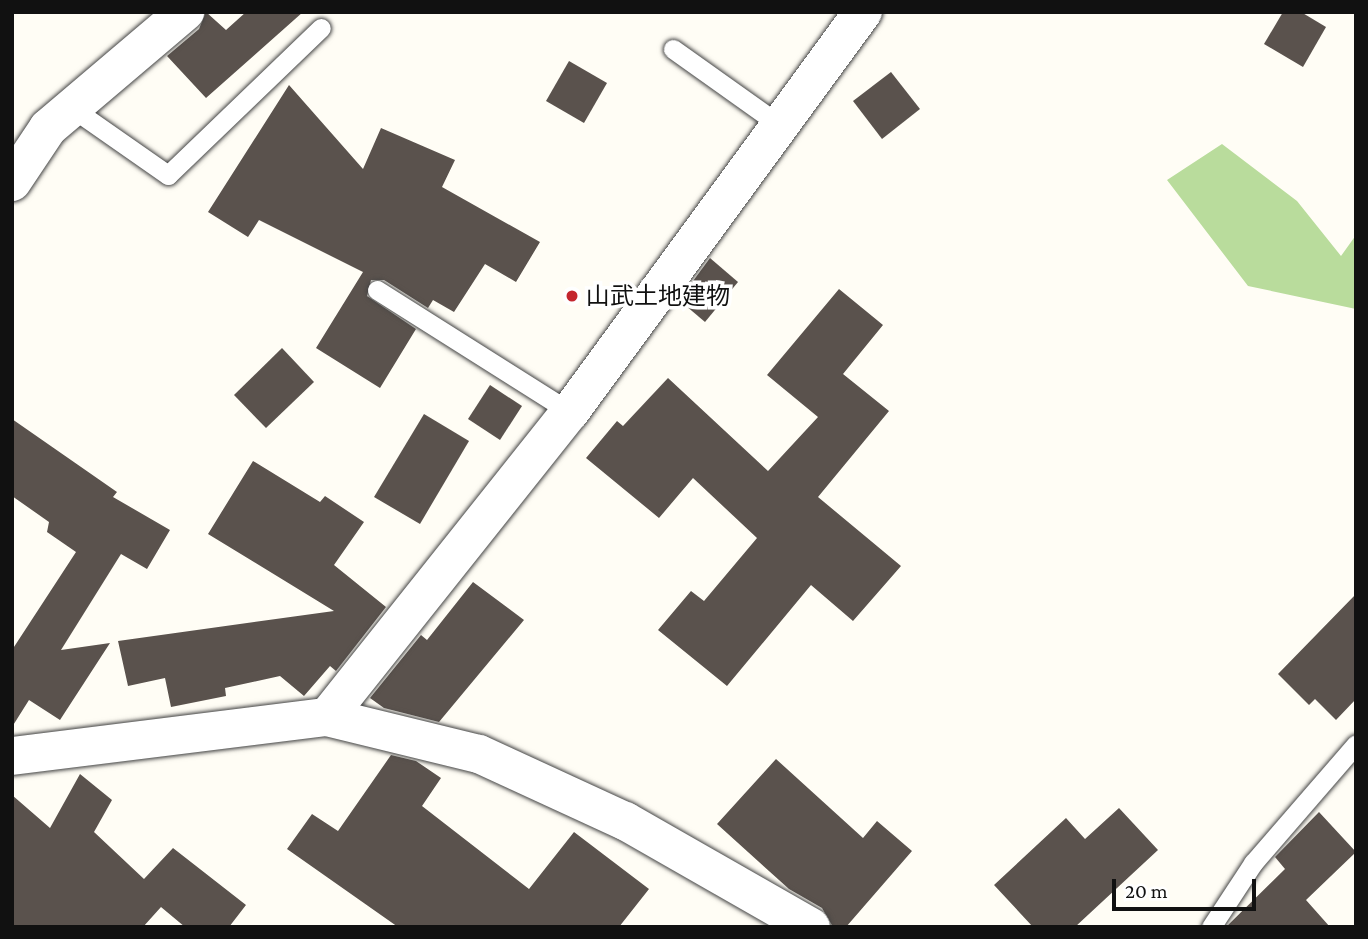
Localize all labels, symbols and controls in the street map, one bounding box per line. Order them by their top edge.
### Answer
place label: 山武土地建物 [586,282,730,310]
marker: 山武土地建物 [564,288,580,304]
scale bar [1116,866,1260,910]
text: 20 m [1125,879,1168,903]

